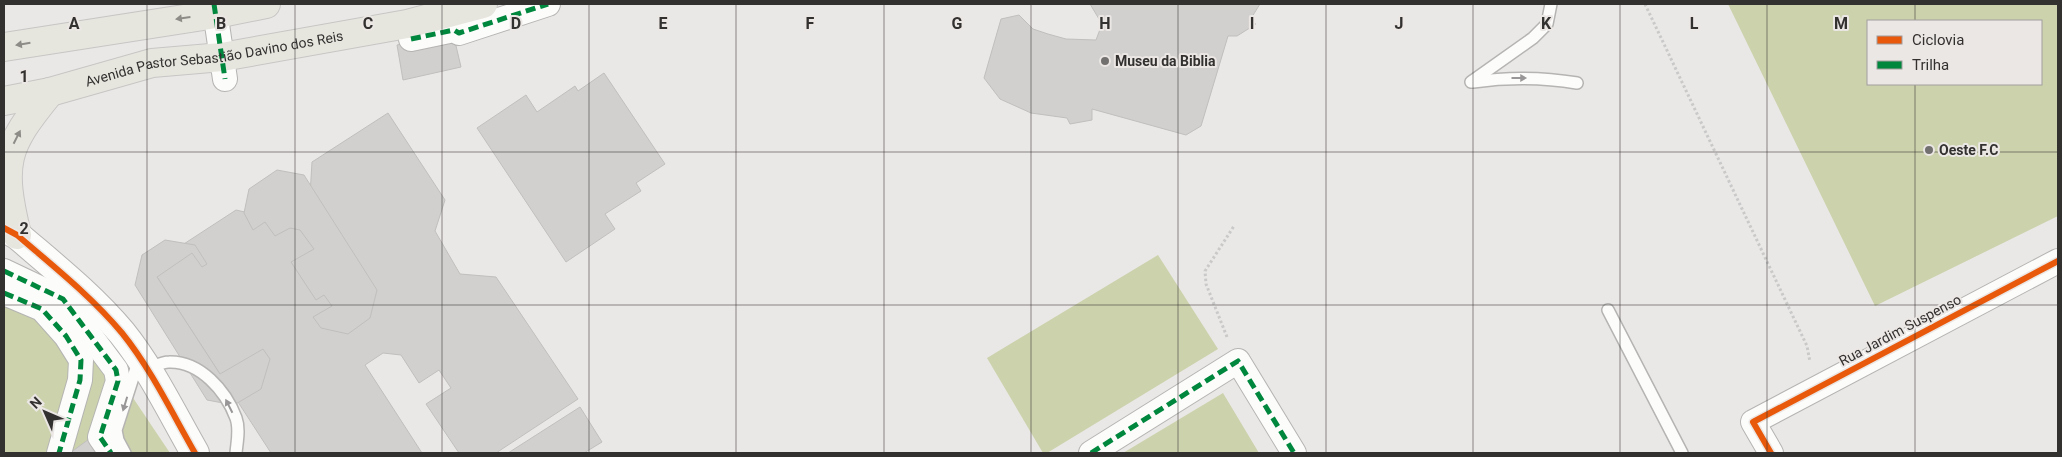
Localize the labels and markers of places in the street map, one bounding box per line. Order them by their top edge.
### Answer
place label: Museu da Biblia [1115,53,1216,69]
marker: Museu da Biblia [1099,55,1111,67]
place label: Oeste F.C [1939,142,1998,158]
marker: Oeste F.C [1923,144,1935,156]

